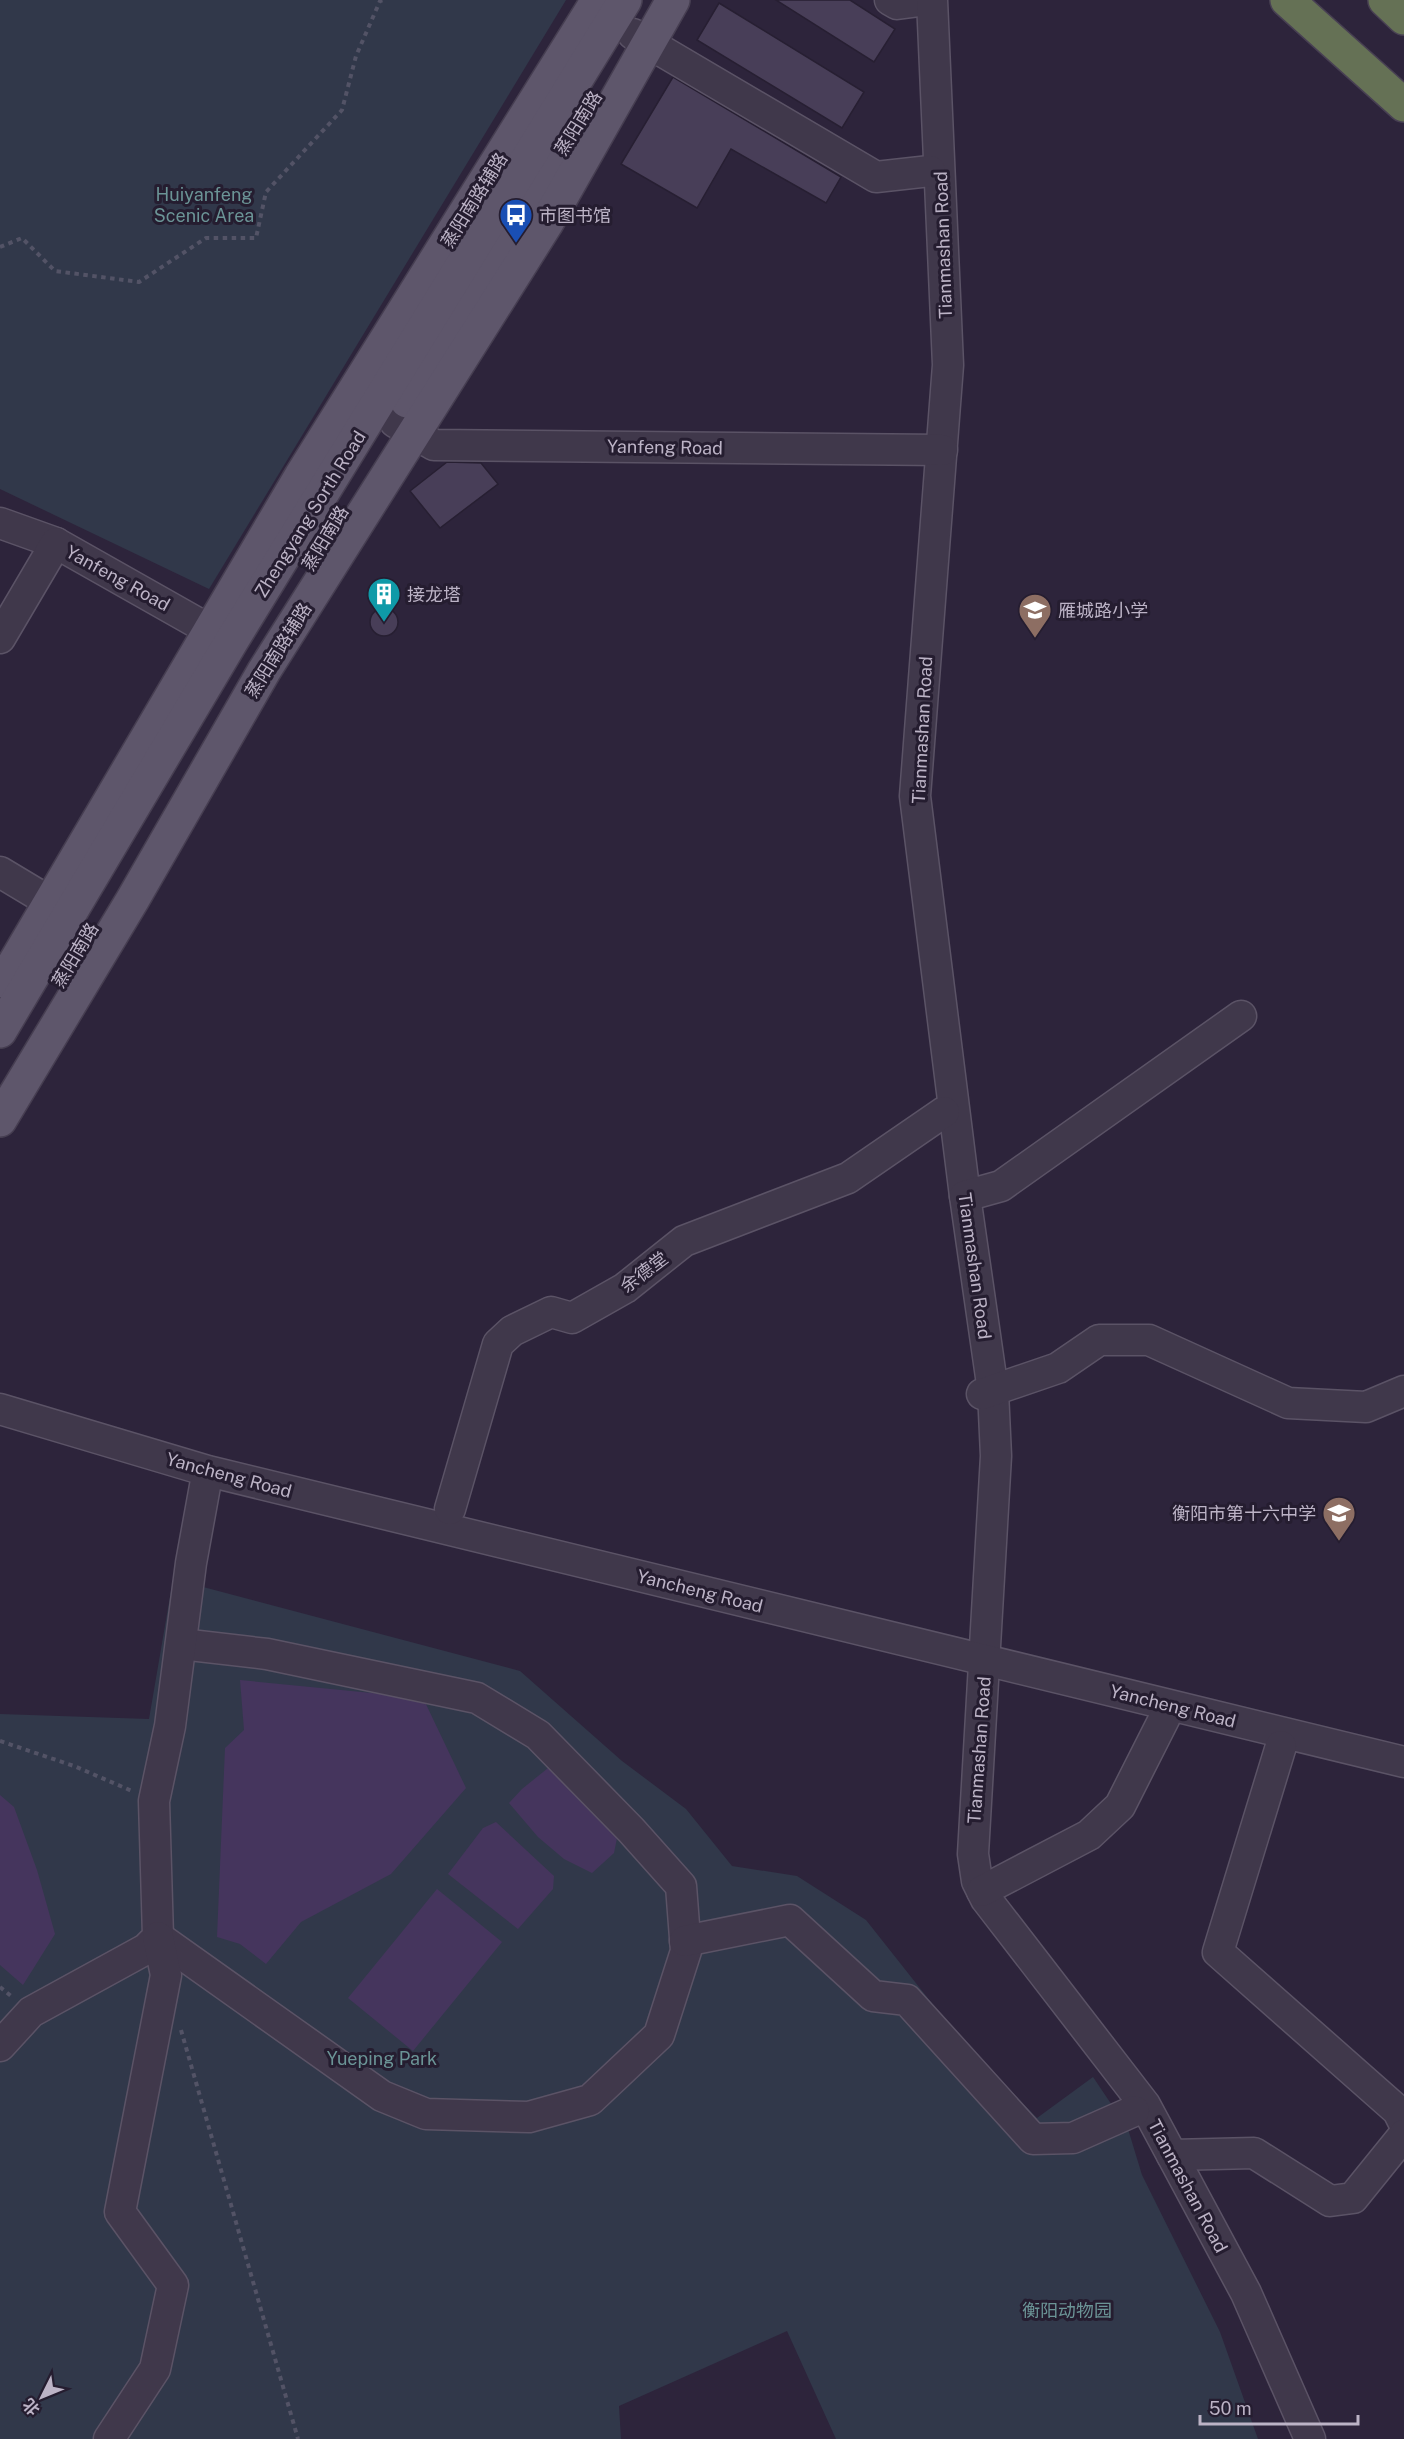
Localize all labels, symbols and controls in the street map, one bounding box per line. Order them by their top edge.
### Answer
street label: 蒸阳南路 [550,87,606,159]
street label: 蒸阳南路辅路 [436,149,512,251]
street label: Tianmashan Road [930,171,956,319]
park label: Huiyanfeng Scenic Area [154,184,254,226]
bus stop icon: 市图书馆 [498,197,534,244]
place label: 市图书馆 [539,205,611,226]
street label: Zhengyang Sorth Road [250,427,370,601]
street label: Yanfeng Road [607,435,723,459]
street label: 蒸阳南路 [297,502,353,574]
street label: Yanfeng Road [62,541,174,615]
building icon: 接龙塔 [366,576,402,623]
place label: 接龙塔 [407,584,461,605]
school or university icon: 雁城路小学 [1017,592,1053,639]
street label: 蒸阳南路辅路 [240,599,316,701]
place label: 雁城路小学 [1058,600,1148,621]
street label: Tianmashan Road [908,656,936,804]
street label: 蒸阳南路 [47,919,103,991]
street label: Tianmashan Road [954,1191,996,1341]
street label: 余德堂 [616,1247,672,1297]
street label: Yancheng Road [164,1448,294,1502]
school or university icon: 衡阳市第十六中学 [1321,1495,1357,1542]
place label: 衡阳市第十六中学 [1172,1503,1316,1524]
street label: Yancheng Road [635,1565,765,1617]
street label: Tianmashan Road [963,1676,995,1824]
street label: Yancheng Road [1108,1680,1238,1732]
park label: Yueping Park [327,2048,437,2069]
street label: Tianmashan Road [1144,2116,1232,2256]
park label: 衡阳动物园 [1022,2300,1112,2321]
north arrow [12,2367,72,2427]
scale bar [1200,2388,1358,2426]
text: 北 [19,2395,44,2419]
text: 50 m [1209,2398,1252,2419]

